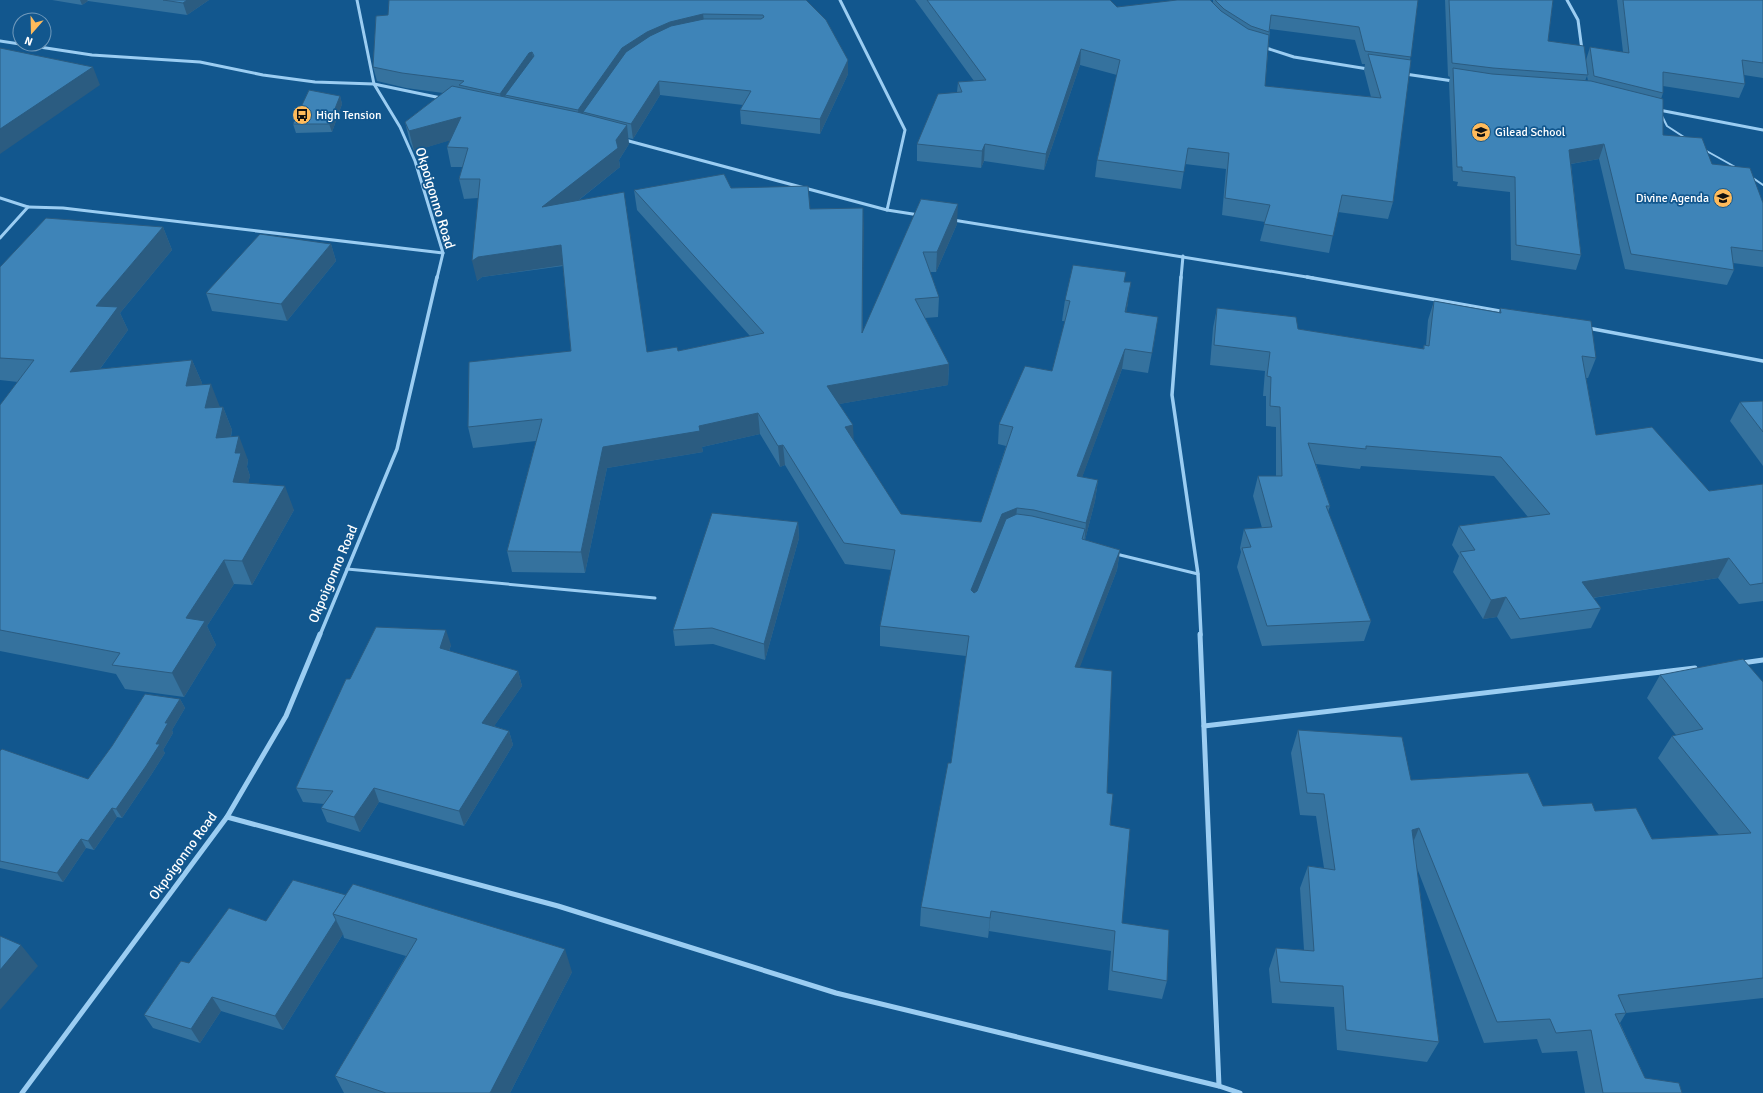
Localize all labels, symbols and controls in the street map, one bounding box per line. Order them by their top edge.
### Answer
north arrow [12,12,52,52]
text: N [23,34,35,48]
bus stop icon: High Tension [291,104,313,126]
place label: High Tension [316,108,382,123]
school or university icon: Gilead School [1470,121,1492,143]
place label: Gilead School [1495,125,1566,140]
street label: Okpoigonno Road [412,145,458,251]
school or university icon: Divine Agenda [1712,187,1734,209]
place label: Divine Agenda [1636,191,1709,206]
street label: Okpoigonno Road [305,522,361,626]
street label: Okpoigonno Road [145,809,221,903]

